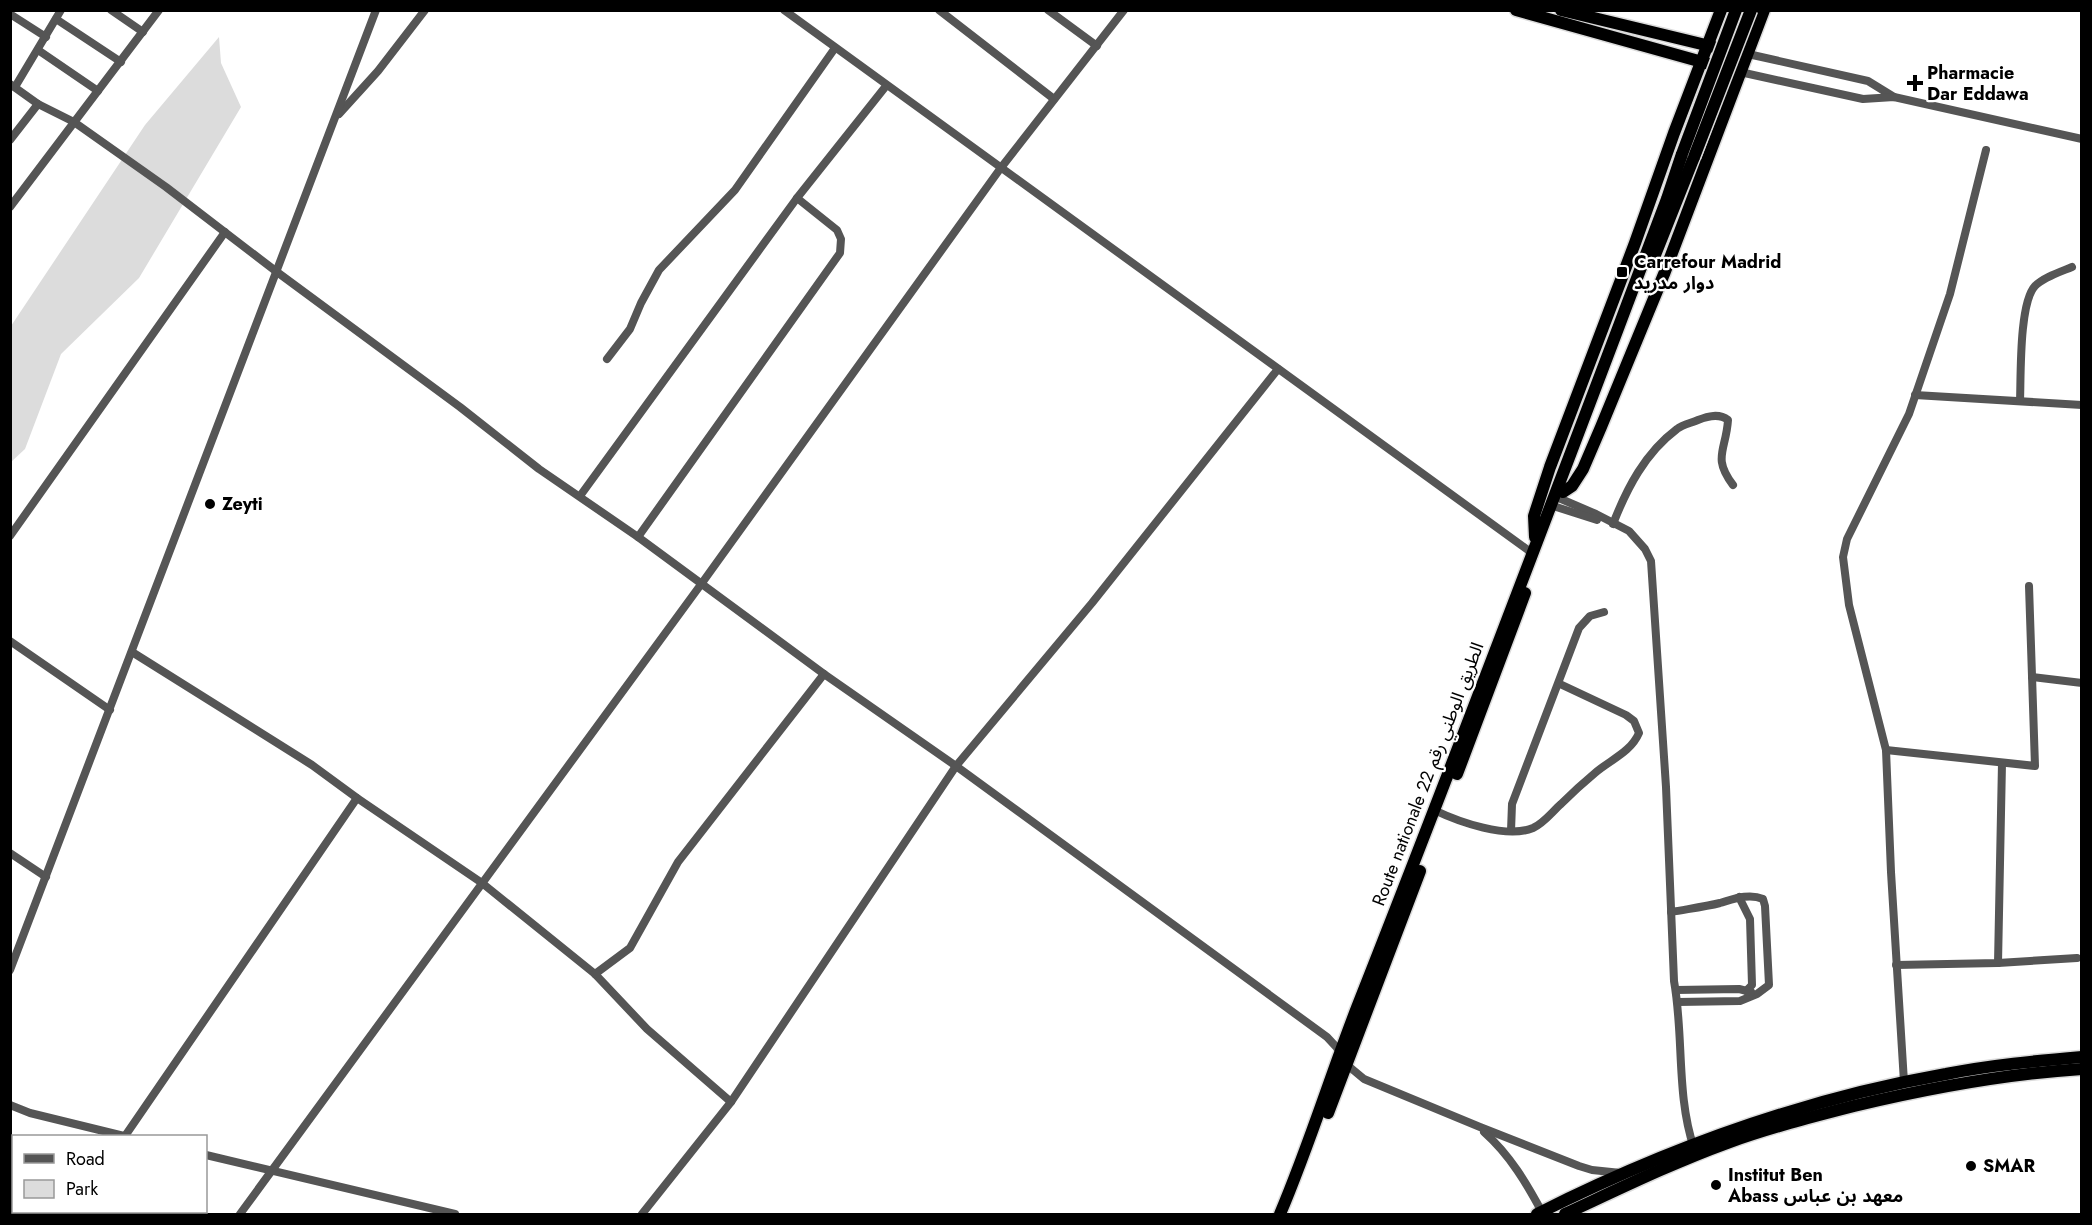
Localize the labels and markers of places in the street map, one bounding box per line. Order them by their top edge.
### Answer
place label: Pharmacie Dar Eddawa [1927,60,2029,107]
marker: Pharmacie Dar Eddawa [1908,76,1922,90]
place label: Carrefour Madrid دوار مدريد [1634,249,1781,296]
marker: Carrefour Madrid دوار مدريد [1615,265,1629,279]
place label: Zeyti [222,491,263,517]
marker: Zeyti [203,497,217,511]
place label: SMAR [1983,1153,2036,1179]
marker: SMAR [1964,1159,1978,1173]
place label: Institut Ben Abass معهد بن عباس [1727,1162,1903,1209]
marker: Institut Ben Abass معهد بن عباس [1709,1178,1723,1192]

